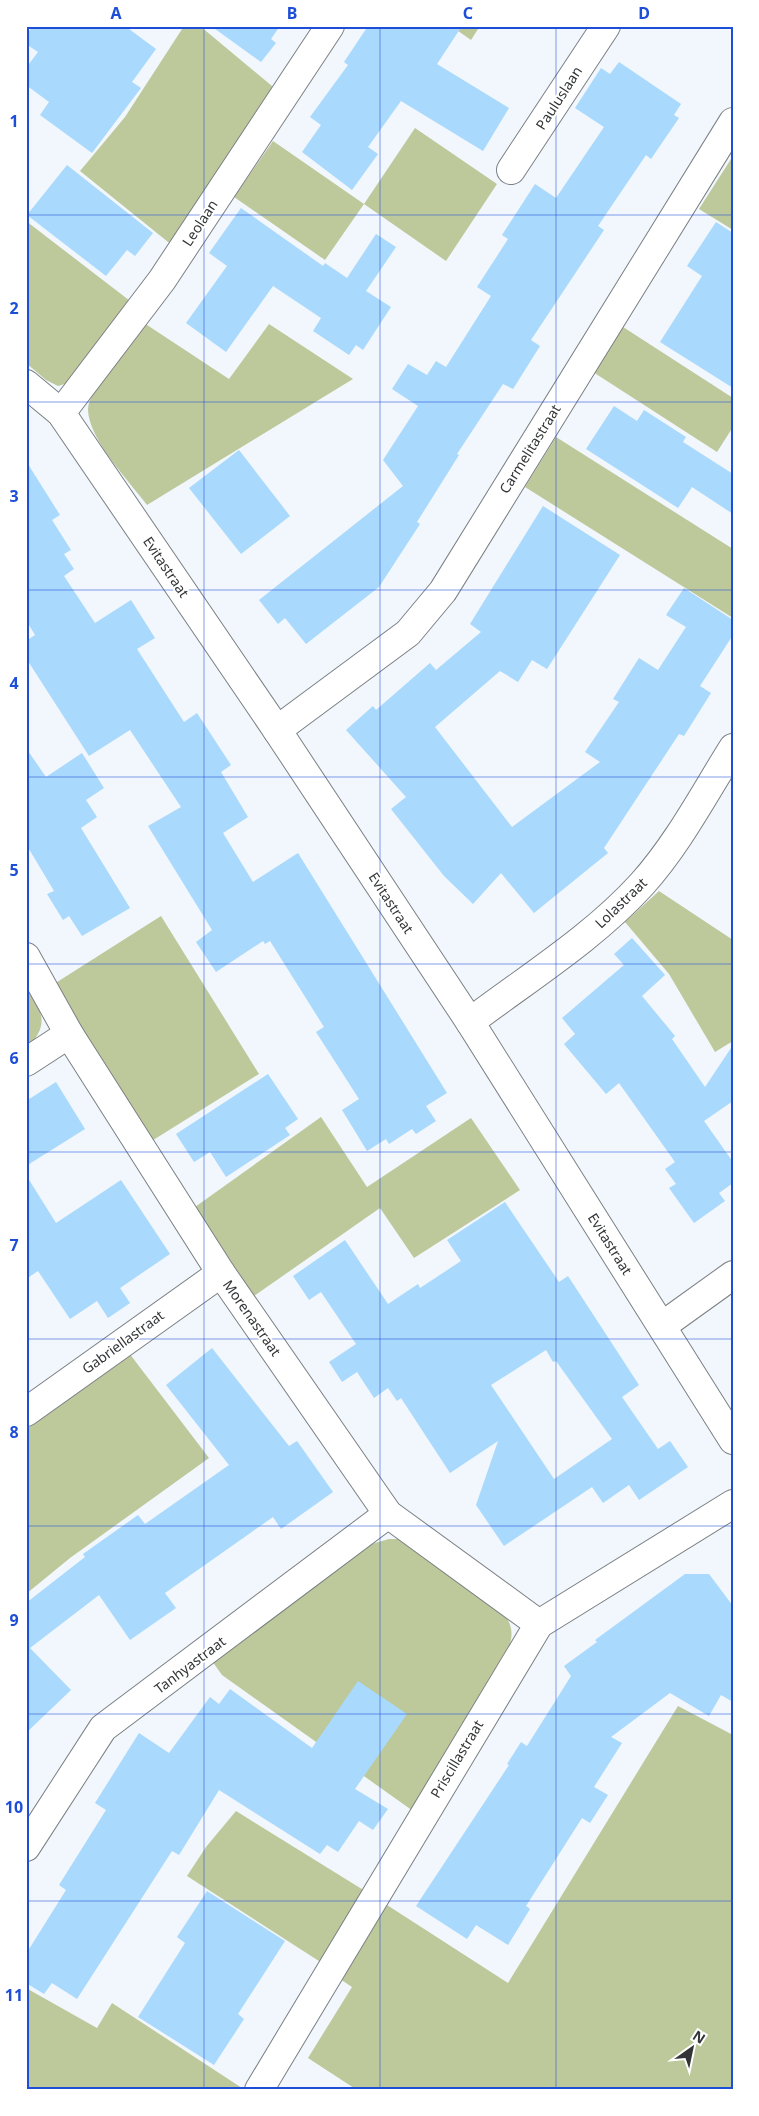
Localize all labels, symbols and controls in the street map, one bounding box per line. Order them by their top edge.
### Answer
text: A [110,2,122,24]
text: B [287,2,297,24]
text: C [463,2,473,24]
text: D [638,2,650,24]
street label: Pauluslaan [531,62,586,133]
text: 1 [9,110,19,132]
street label: Leolaan [178,196,222,250]
text: 2 [9,297,19,319]
street label: Carmelitastraat [495,401,565,497]
text: 3 [9,485,19,507]
street label: Evitastraat [139,533,194,601]
text: 4 [9,672,19,694]
text: 5 [9,859,19,881]
street label: Evitastraat [365,868,418,937]
street label: Lolastraat [591,873,651,932]
text: 6 [9,1047,19,1069]
street label: Evitastraat [584,1209,637,1278]
text: 7 [9,1234,19,1256]
street label: Morenastraat [219,1276,286,1360]
street label: Gabriellastraat [78,1305,168,1378]
text: 8 [9,1421,19,1443]
text: 9 [9,1609,19,1631]
street label: Tanhyastraat [150,1631,229,1698]
street label: Priscillastraat [426,1716,487,1801]
text: 10 [5,1796,23,1818]
text: 11 [5,1984,23,2006]
north arrow [666,2024,716,2074]
text: N [689,2026,709,2048]

